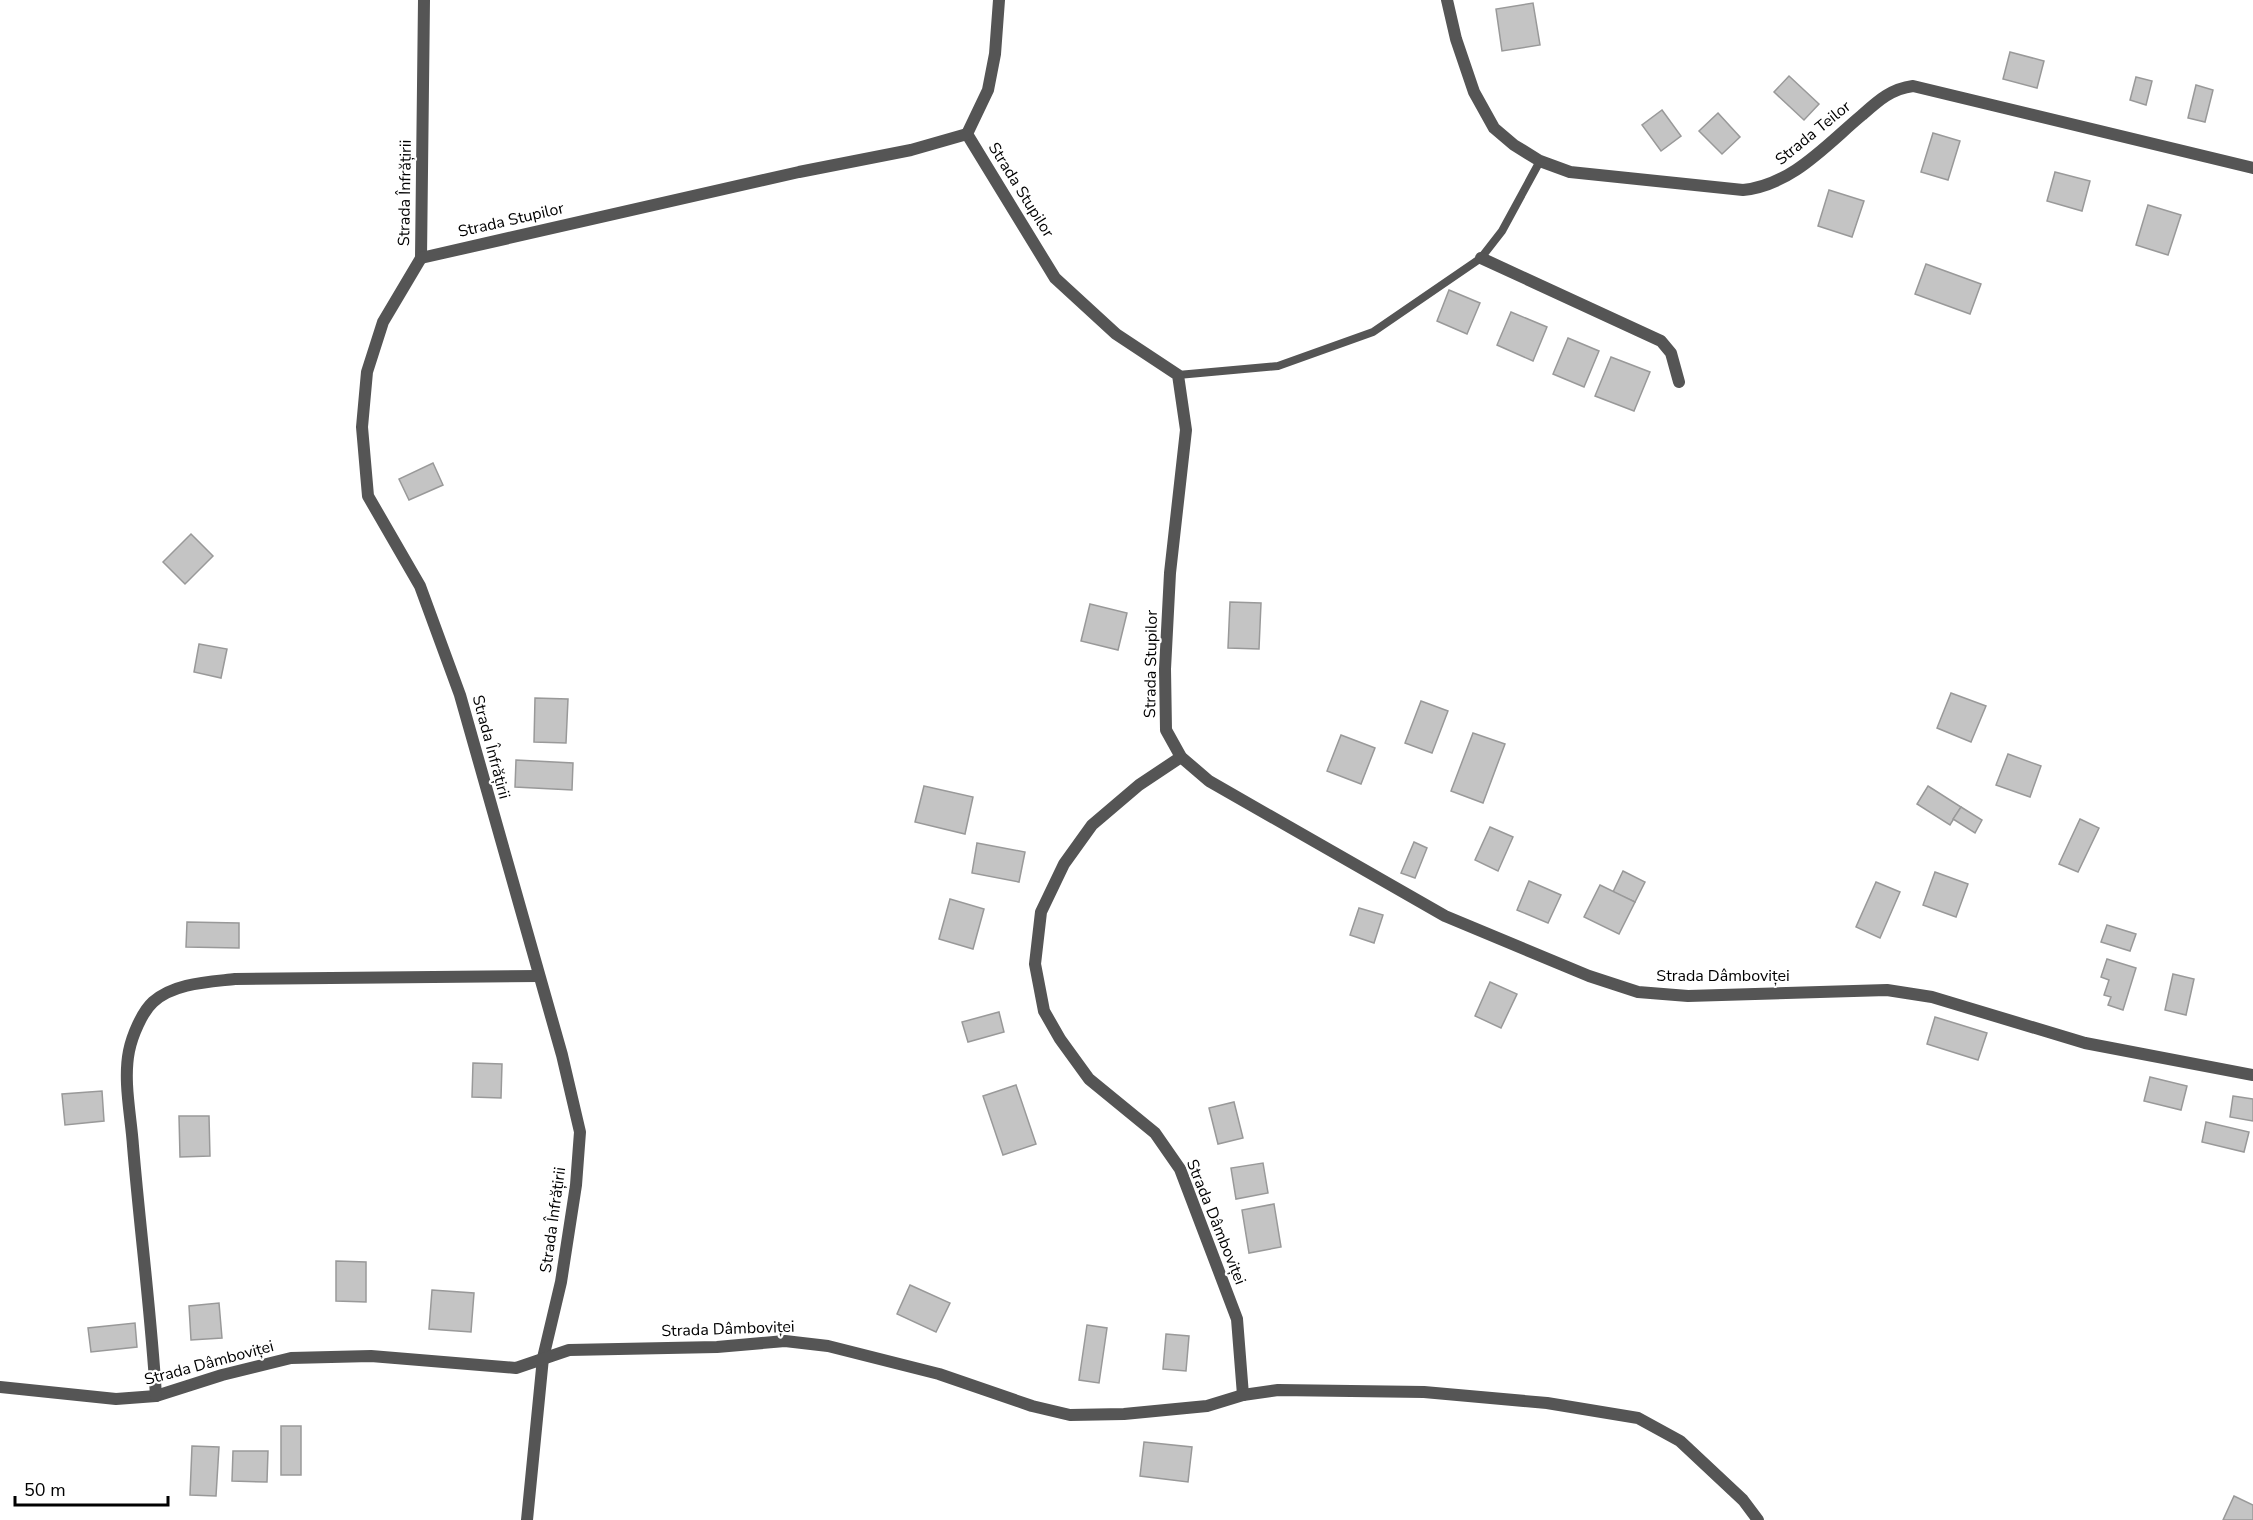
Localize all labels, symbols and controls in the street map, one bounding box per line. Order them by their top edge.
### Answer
street label: Strada Teilor [1771,96,1856,170]
street label: Strada Stupilor [983,138,1059,242]
street label: Strada Înfrățirii [393,140,417,246]
street label: Strada Stupilor [456,197,566,243]
street label: Strada Stupilor [1139,609,1163,718]
street label: Strada Înfrățirii [467,693,515,801]
street label: Strada Dâmboviței [1656,965,1790,987]
street label: Strada Dâmboviței [1181,1156,1251,1288]
street label: Strada Înfrățirii [535,1166,571,1274]
street label: Strada Dâmboviței [661,1316,795,1342]
street label: Strada Dâmboviței [142,1335,276,1391]
scale bar [15,1469,168,1507]
text: 50 m [24,1478,66,1502]

